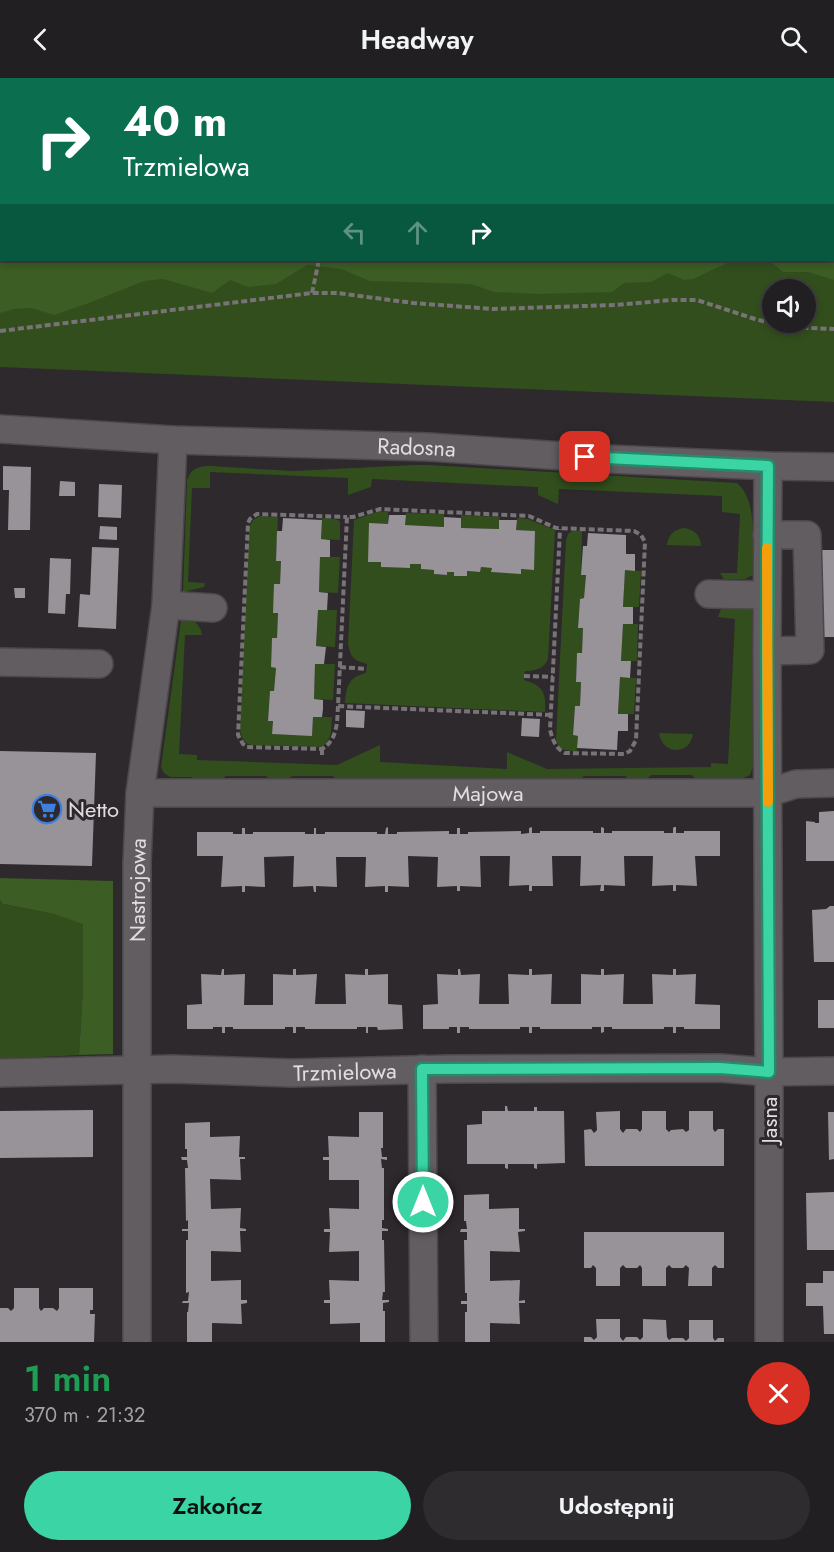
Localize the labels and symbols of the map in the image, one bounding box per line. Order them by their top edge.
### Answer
street label: Radosna [377,430,457,465]
pin [559,431,610,482]
street label: Majowa [452,777,524,809]
supermarket icon: Netto [31,793,63,825]
place label: Netto [68,793,119,825]
street label: Nastrojowa [121,837,154,942]
street label: Trzmielowa [293,1054,397,1089]
street label: Jasna [753,1097,785,1146]
position arrow [391,1170,455,1234]

